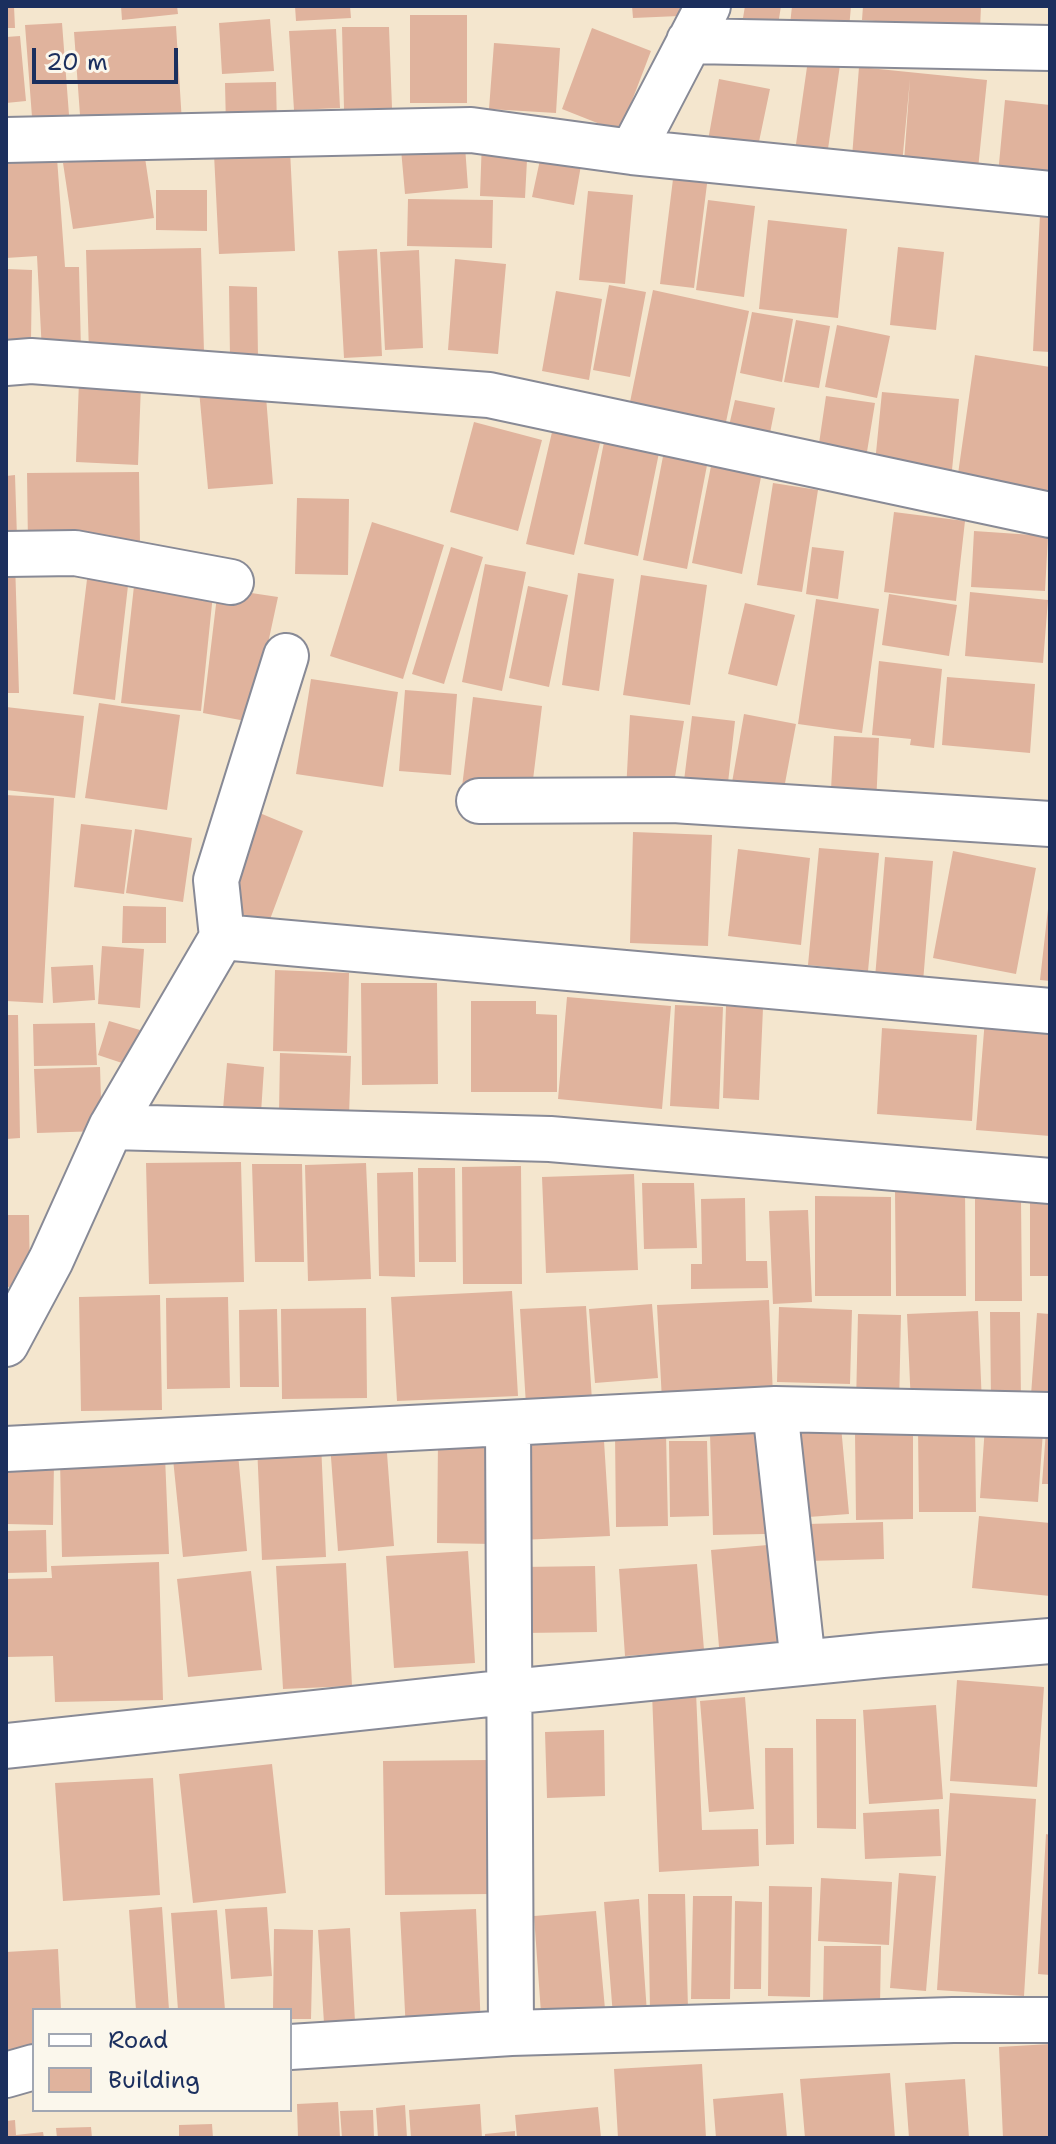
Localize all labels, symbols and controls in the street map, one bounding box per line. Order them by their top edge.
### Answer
scale bar [36,32,182,82]
text: 20 m [46,46,108,78]
legend [32,2008,292,2112]
text: Road [108,2024,168,2056]
text: Building [108,2064,200,2096]

